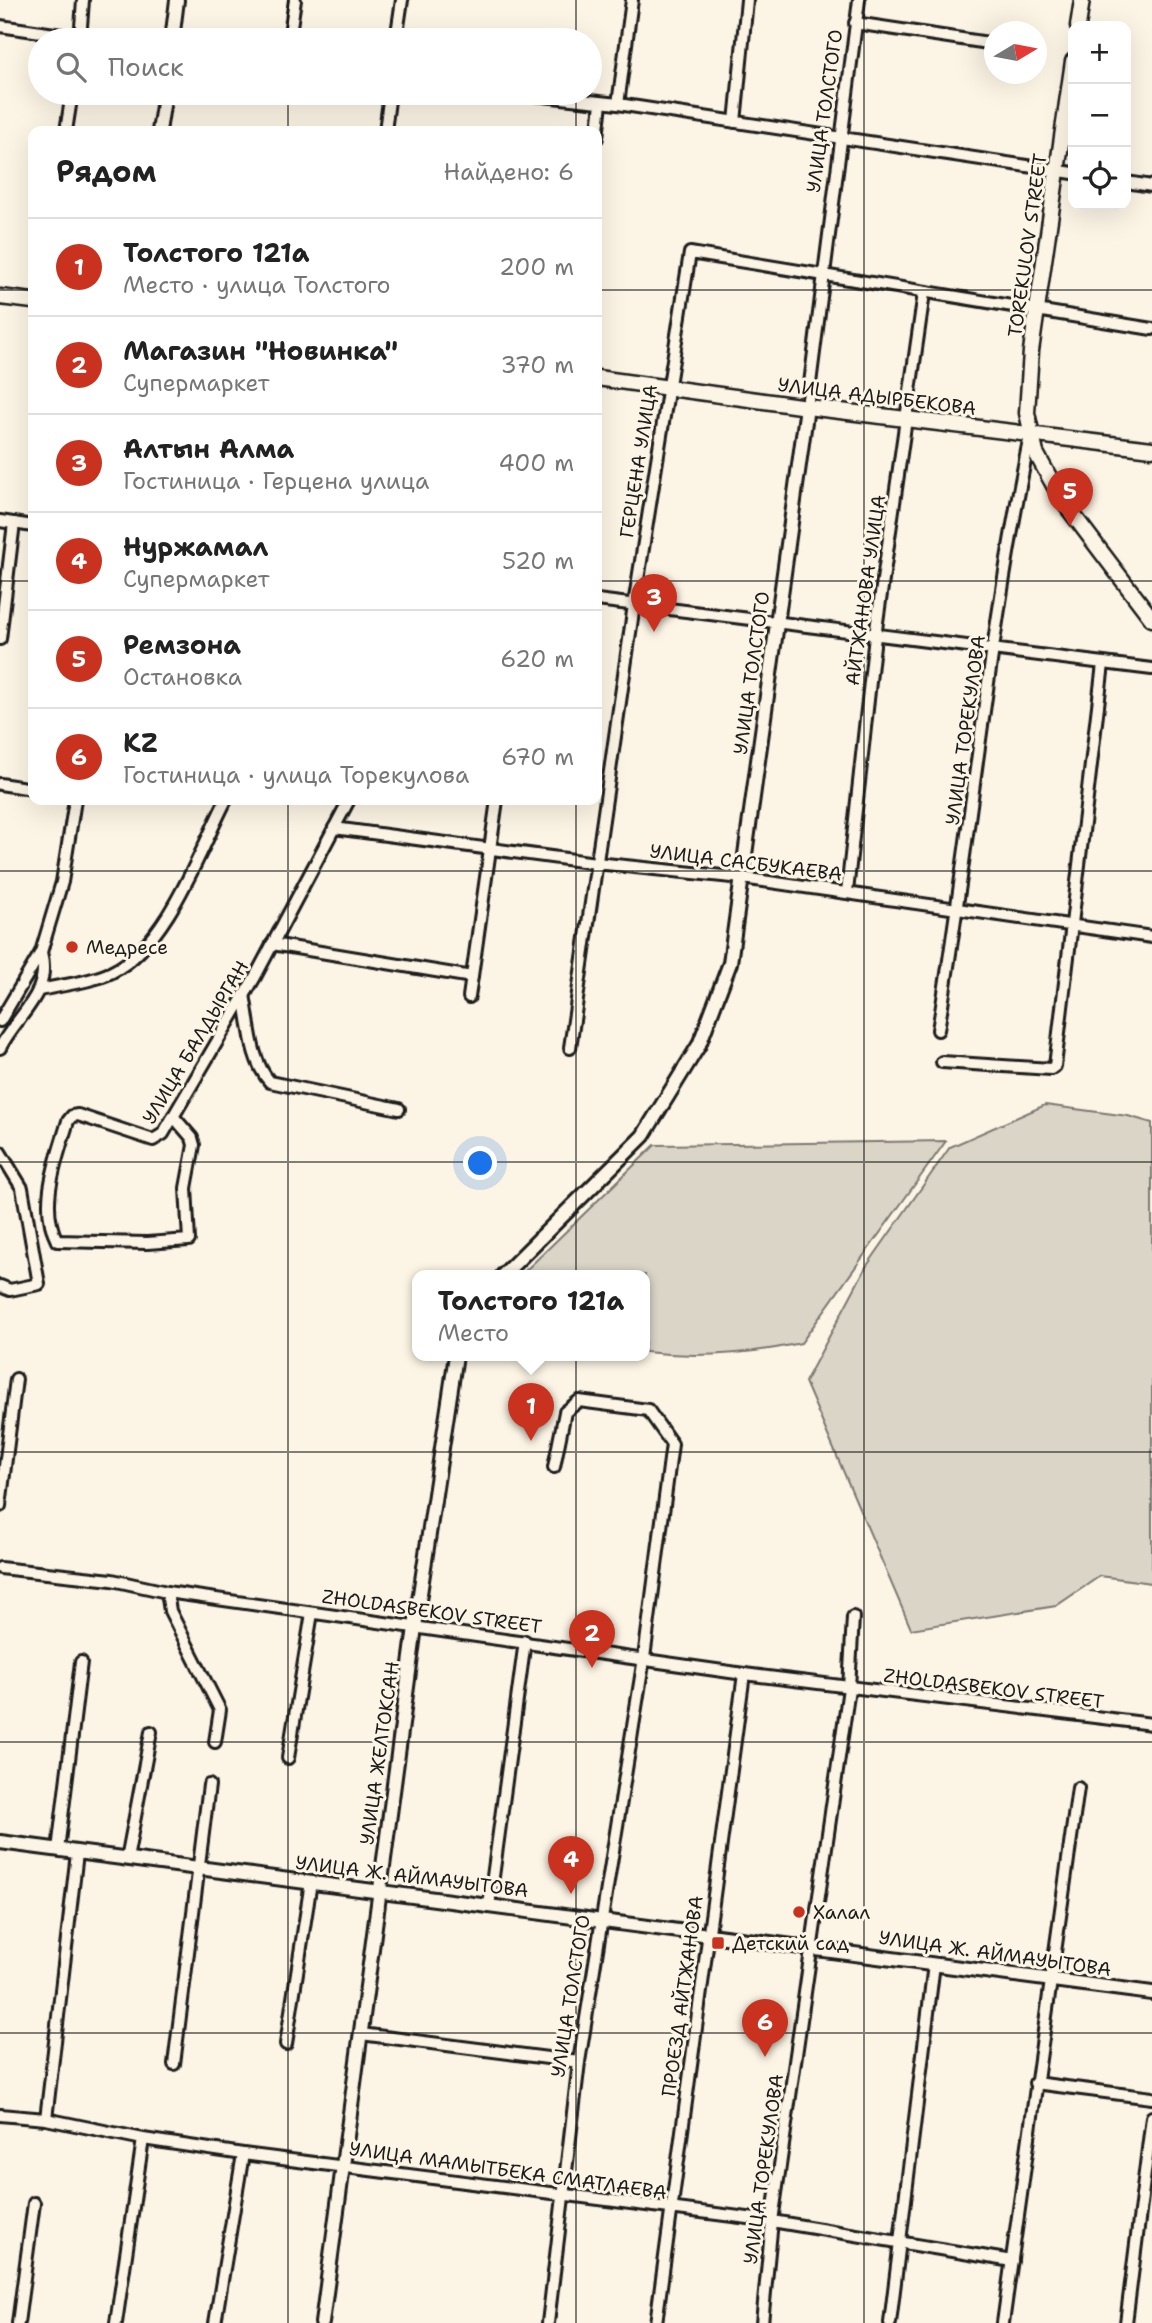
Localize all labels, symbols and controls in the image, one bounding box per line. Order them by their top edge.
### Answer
north arrow [984,21,1047,84]
map controls [1068,21,1131,210]
button: + [1068,21,1131,84]
search box [28,28,602,105]
street label: УЛИЦА ТОЛСТОГО [801,28,848,194]
icon: search [52,48,90,86]
text: Поиск [108,49,184,84]
button: − [1068,84,1131,147]
button: locate [1068,147,1131,210]
text: Рядом [56,151,156,192]
street label: TOREKULOV STREET [1002,151,1053,338]
text: Найдено: 6 [444,157,574,187]
text: Толстого 121а [123,235,310,270]
text: 1 [74,252,84,282]
text: 200 m [499,252,574,282]
text: Место · улица Толстого [123,270,390,300]
text: Магазин "Новинка" [123,333,398,368]
text: 2 [71,350,87,380]
text: 370 m [501,350,574,380]
text: Супермаркет [123,368,270,398]
street label: УЛИЦА АДЫРБЕКОВА [776,372,978,421]
street label: ГЕРЦЕНА УЛИЦА [614,382,663,540]
text: Алтын Алма [123,431,294,466]
text: 3 [71,448,87,478]
text: 400 m [498,448,574,478]
text: Гостиница · Герцена улица [123,466,429,496]
pin: 5 [1047,468,1093,526]
street label: АЙТЖАНОВА УЛИЦА [840,493,891,687]
text: Нуржамал [123,529,268,564]
text: 4 [71,546,87,576]
text: 520 m [502,546,574,576]
text: Супермаркет [123,564,270,594]
pin: 3 [631,574,677,632]
street label: УЛИЦА ТОЛСТОГО [728,590,775,756]
text: Ремзона [123,627,241,662]
street label: УЛИЦА ТОРЕКУЛОВА [940,633,991,827]
text: 5 [72,644,86,674]
text: 620 m [500,644,574,674]
text: Остановка [123,662,242,692]
text: KZ [123,725,158,760]
text: 6 [71,742,87,772]
text: 670 m [501,742,574,772]
text: Гостиница · улица Торекулова [123,760,469,790]
street label: УЛИЦА САСБУКАЕВА [648,838,844,887]
place label: Медресе [86,935,168,960]
marker: Медресе [64,939,80,955]
street label: УЛИЦА БАЛДЫРГАН [137,956,254,1129]
your location [463,1146,497,1180]
popup [412,1270,650,1361]
text: Толстого 121а [438,1283,624,1318]
text: Место [438,1318,509,1348]
pin: 1 [508,1383,554,1441]
street label: ZHOLDASBEKOV STREET [320,1584,544,1639]
pin: 2 [569,1610,615,1668]
street label: УЛИЦА ЖЕЛТОКСАН [354,1660,405,1847]
street label: ZHOLDASBEKOV STREET [882,1663,1106,1714]
pin: 4 [548,1836,594,1894]
street label: УЛИЦА Ж. АЙМАУЫТОВА [294,1850,530,1903]
street label: ПРОЕЗД АЙТЖАНОВА [656,1894,709,2098]
place label: Халал [813,1900,870,1925]
marker: Халал [791,1904,807,1920]
street label: УЛИЦА ТОЛСТОГО [545,1913,596,2079]
street label: УЛИЦА Ж. АЙМАУЫТОВА [877,1925,1113,1982]
place label: Детский сад [732,1931,849,1956]
marker: Детский сад [710,1935,726,1951]
pin: 6 [742,1999,788,2057]
street label: УЛИЦА ТОРЕКУЛОВА [738,2072,789,2266]
street label: УЛИЦА МАМЫТБЕКА СМАТЛАЕВА [348,2136,669,2205]

